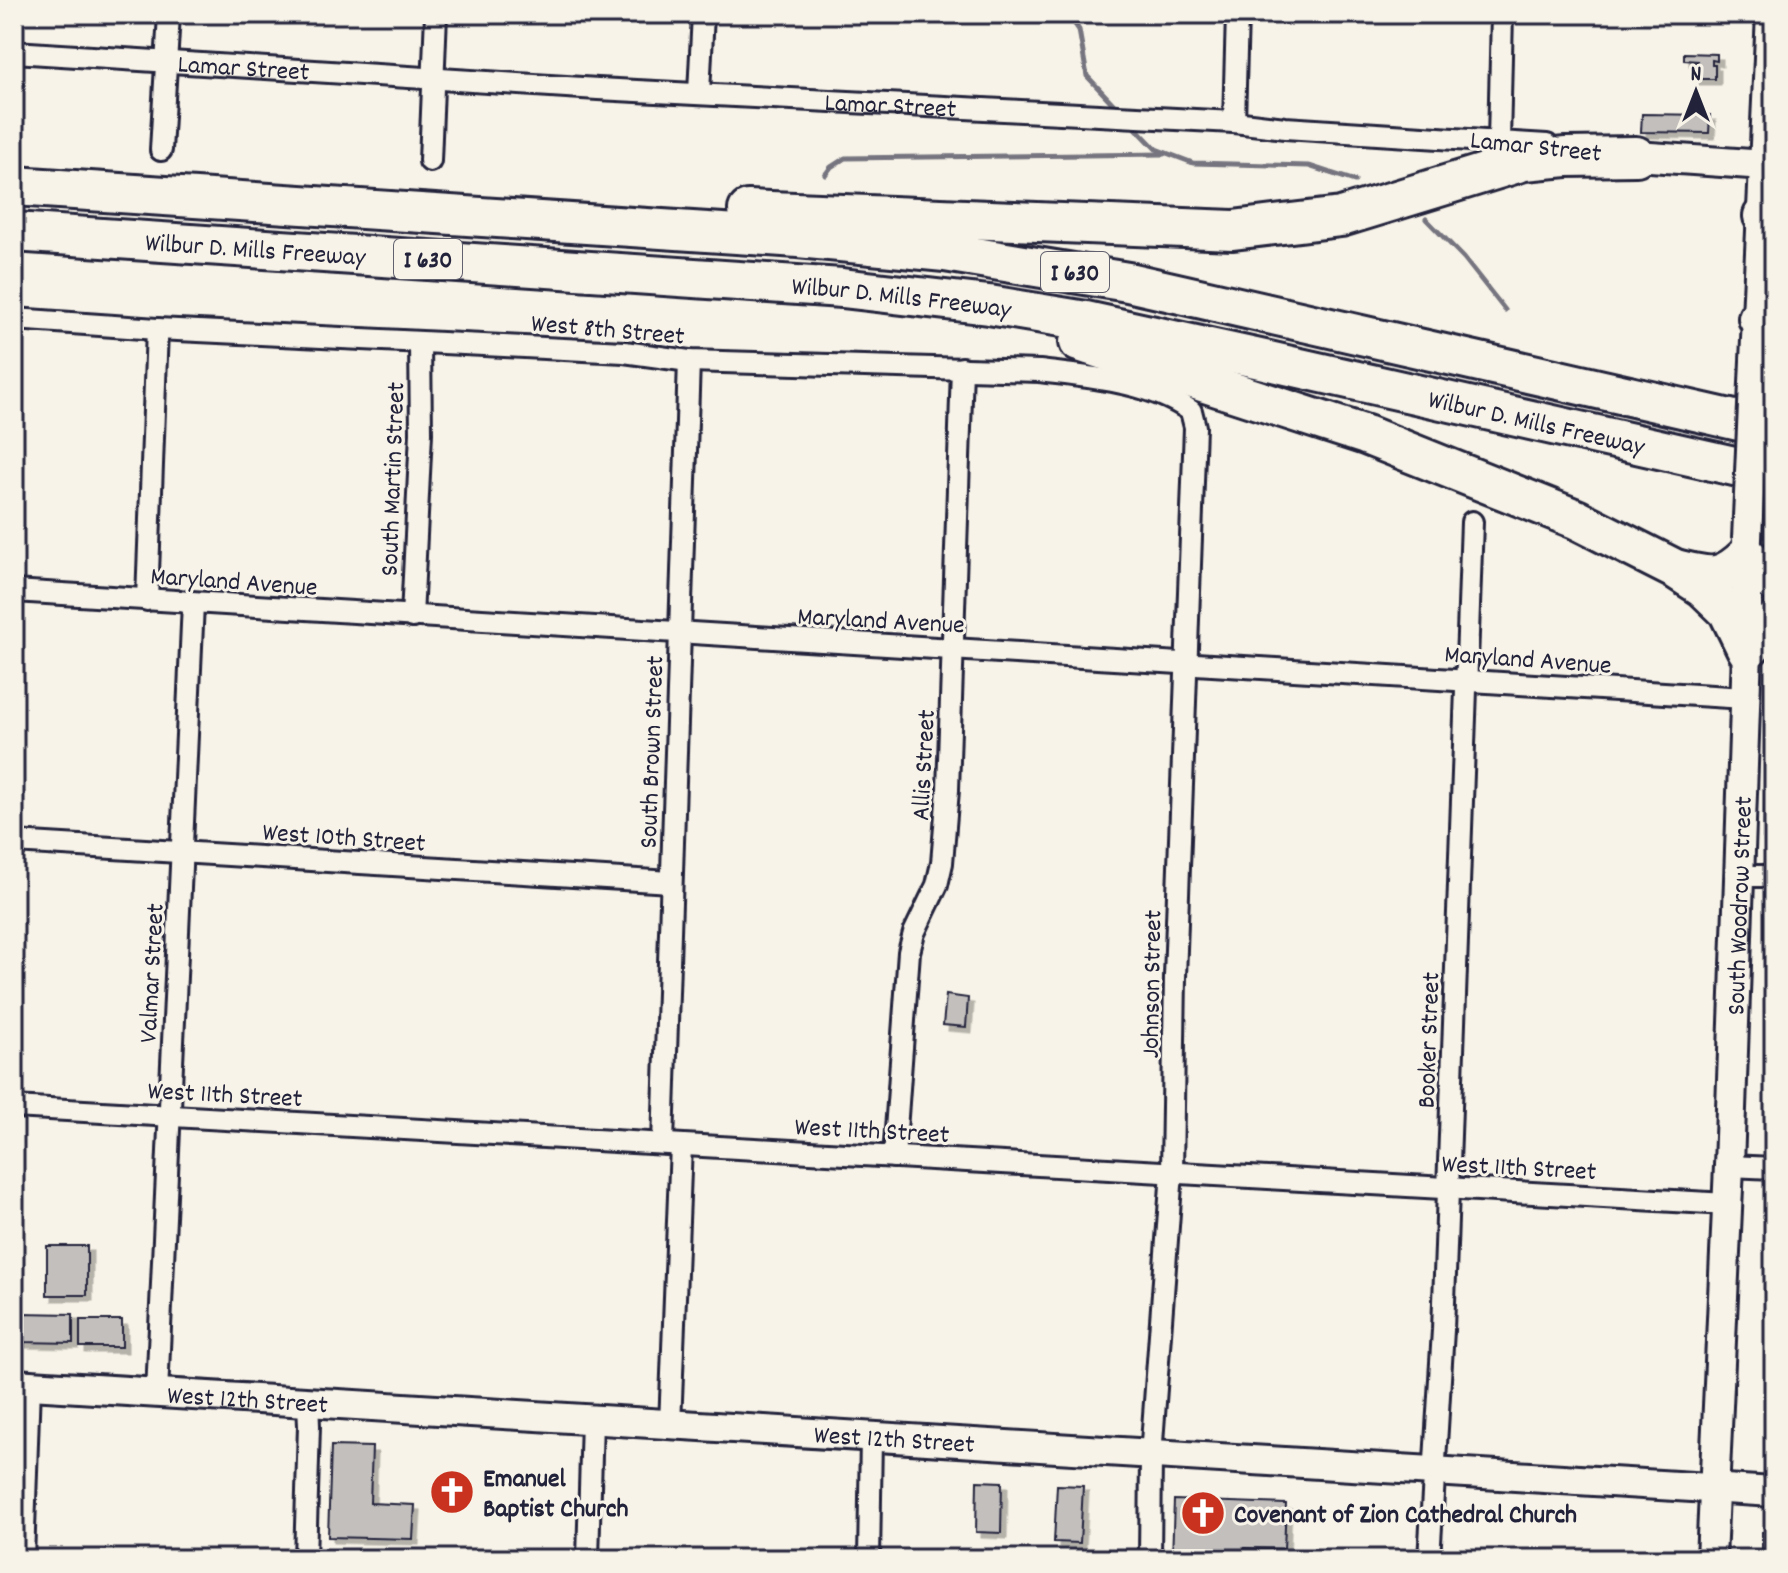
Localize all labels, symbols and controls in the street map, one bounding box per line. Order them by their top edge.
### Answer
street label: Lamar Street [176,47,311,93]
north arrow [1656,52,1736,132]
text: N [1691,60,1702,91]
street label: Lamar Street [823,86,957,130]
street label: Lamar Street [1468,123,1603,174]
street label: Wilbur D. Mills Freeway [144,226,367,278]
road number: I 630 [394,239,462,279]
road number: I 630 [1041,252,1109,292]
street label: Wilbur D. Mills Freeway [790,270,1014,330]
street label: West 8th Street [529,306,686,357]
street label: South Martin Street [373,381,416,577]
street label: Wilbur D. Mills Freeway [1424,383,1648,467]
street label: Maryland Avenue [149,559,318,608]
street label: Maryland Avenue [796,600,965,645]
street label: Maryland Avenue [1443,637,1612,686]
street label: South Brown Street [632,655,675,849]
street label: Allis Street [904,708,947,822]
street label: South Woodrow Street [1719,795,1764,1016]
street label: West 10th Street [261,815,427,864]
street label: Valmar Street [131,902,176,1044]
street label: Johnson Street [1134,909,1173,1059]
street label: Booker Street [1410,971,1451,1109]
street label: West 11th Street [147,1074,304,1119]
street label: West 11th Street [794,1110,951,1155]
street label: West 11th Street [1441,1147,1598,1192]
street label: West 12th Street [166,1378,329,1425]
street label: West 12th Street [813,1418,976,1465]
place label: Emanuel Baptist Church [483,1462,628,1529]
church icon: Emanuel Baptist Church [428,1468,476,1516]
church icon: Covenant of Zion Cathedral Church [1179,1489,1227,1537]
place label: Covenant of Zion Cathedral Church [1234,1498,1577,1535]

